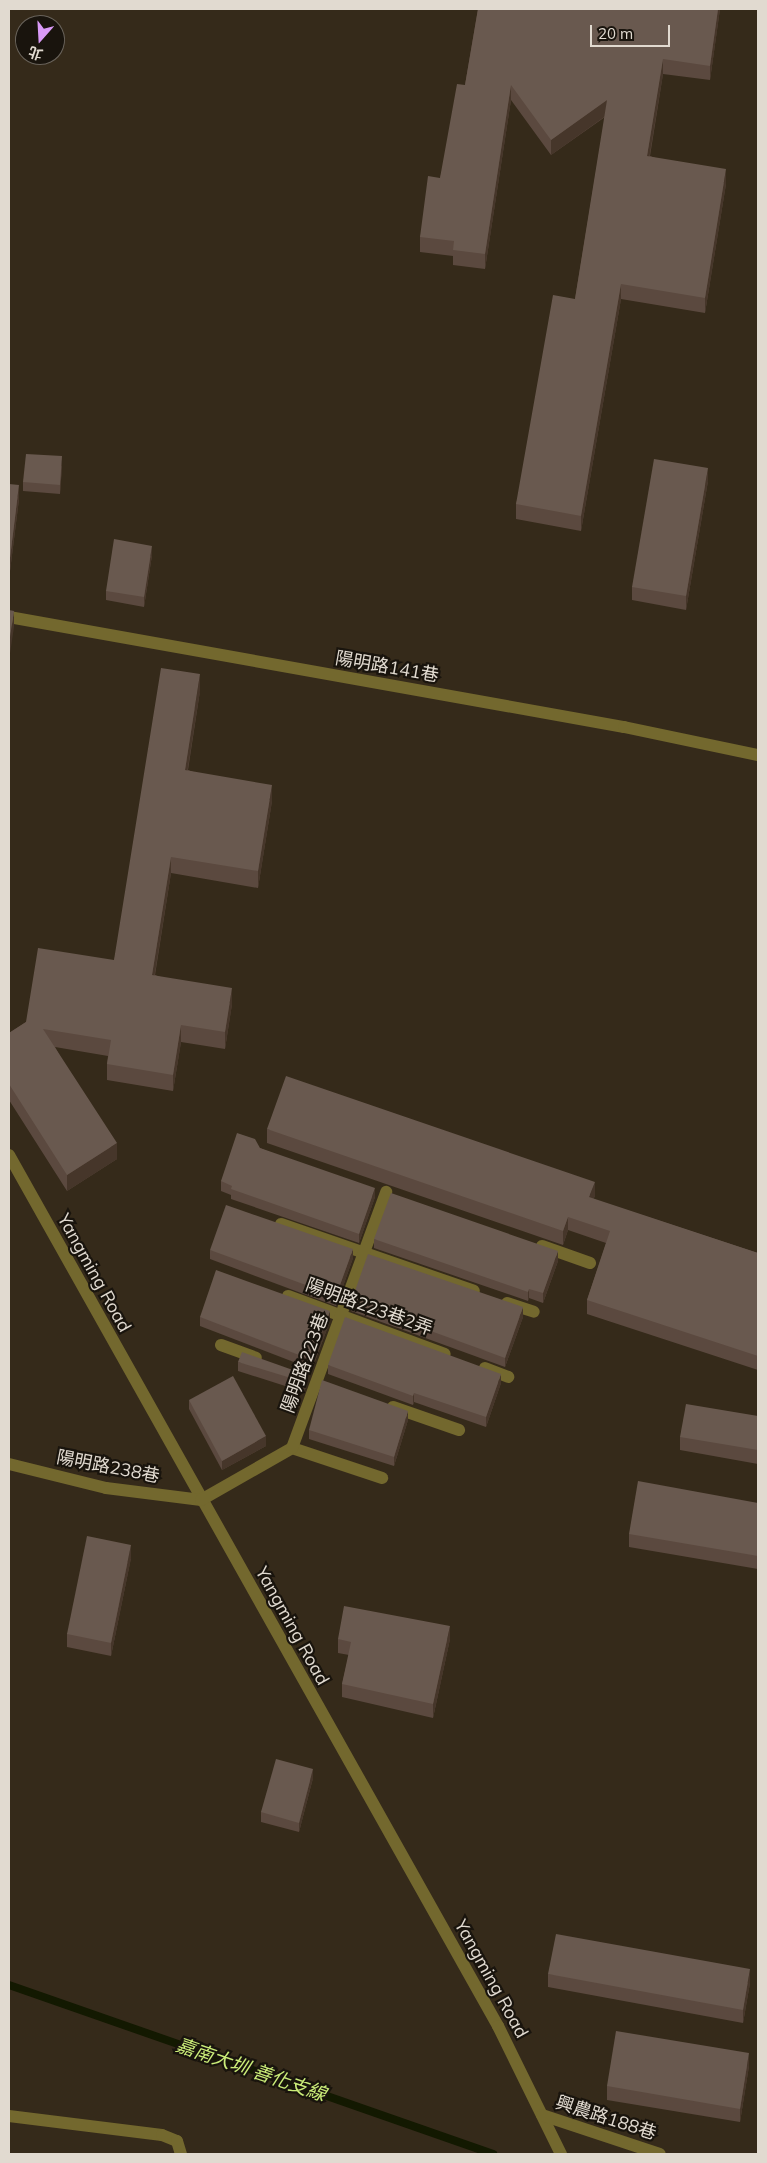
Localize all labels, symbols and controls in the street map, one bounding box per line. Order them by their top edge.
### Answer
north arrow [15,15,65,65]
scale bar [592,15,672,47]
text: 20 m [598,24,633,43]
text: 北 [26,42,45,64]
street label: 陽明路141巷 [334,647,440,687]
street label: Yangming Road [53,1210,135,1336]
street label: 陽明路223巷2弄 [303,1274,435,1340]
street label: 陽明路223巷 [277,1310,333,1416]
street label: 陽明路238巷 [55,1446,161,1488]
street label: Yangming Road [251,1563,333,1689]
street label: Yangming Road [450,1916,532,2042]
water label: 嘉南大圳 善化支線 [173,2034,329,2106]
street label: 興農路188巷 [553,2092,659,2144]

